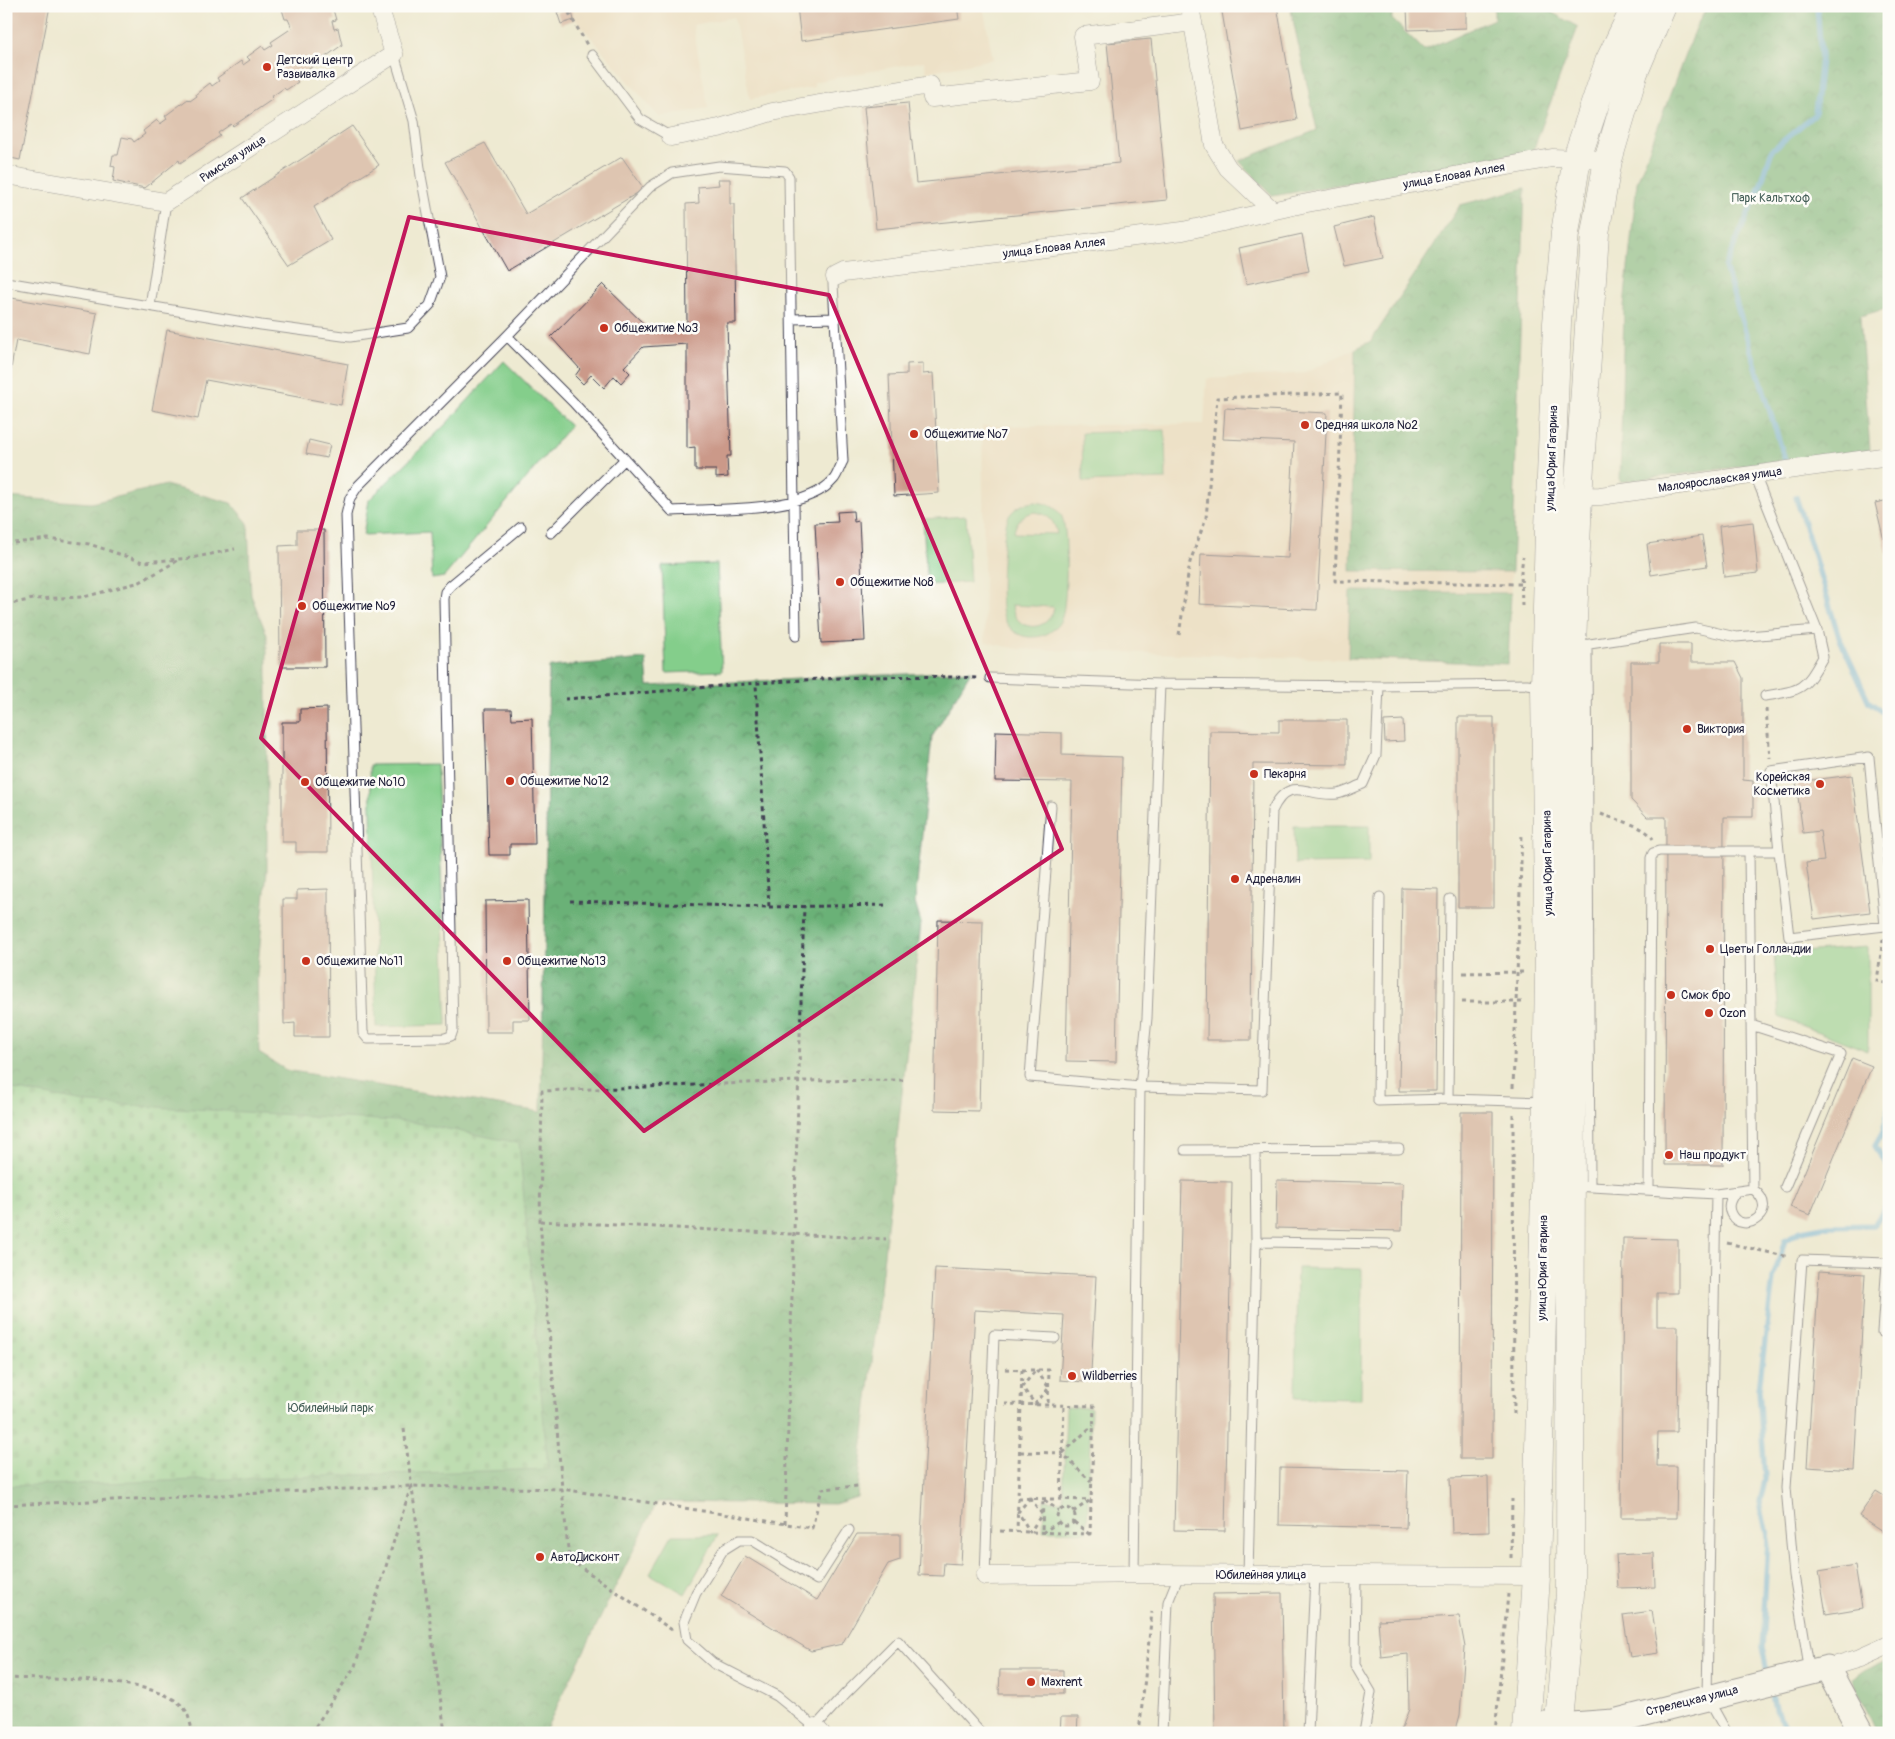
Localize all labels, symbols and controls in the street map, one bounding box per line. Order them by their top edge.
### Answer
place label: Детский центр Развивалка [276,53,354,82]
marker: Детский центр Развивалка [261,61,273,73]
street label: Римская улица [197,132,269,186]
street label: улица Еловая Аллея [1401,160,1506,193]
park label: Парк Кальтхоф [1732,191,1810,206]
street label: улица Еловая Аллея [1001,234,1106,262]
place label: Общежитие №3 [614,321,699,336]
marker: Общежитие №3 [598,322,610,334]
street label: улица Юрия Гагарина [1543,405,1561,512]
place label: Средняя школа №2 [1315,418,1418,433]
marker: Средняя школа №2 [1299,419,1311,431]
place label: Общежитие №7 [924,427,1009,442]
marker: Общежитие №7 [908,428,920,440]
street label: Малоярославская улица [1657,464,1783,496]
place label: Общежитие №8 [850,575,934,590]
marker: Общежитие №8 [834,576,846,588]
place label: Общежитие №9 [312,599,396,614]
marker: Общежитие №9 [296,600,308,612]
place label: Виктория [1697,722,1745,737]
marker: Виктория [1681,723,1693,735]
place label: Пекарня [1264,767,1307,782]
marker: Пекарня [1248,768,1260,780]
place label: Корейская Косметика [1754,770,1810,799]
place label: Общежитие №12 [520,774,609,789]
place label: Общежитие №10 [315,775,405,790]
marker: Общежитие №12 [504,775,516,787]
marker: Общежитие №10 [299,776,311,788]
marker: Корейская Косметика [1814,778,1826,790]
street label: улица Юрия Гагарина [1540,810,1556,917]
place label: Адреналин [1245,872,1301,887]
marker: Адреналин [1229,873,1241,885]
place label: Цветы Голландии [1720,942,1812,957]
marker: Цветы Голландии [1704,943,1716,955]
place label: Общежитие №11 [316,954,403,969]
place label: Общежитие №13 [517,954,606,969]
marker: Общежитие №11 [300,955,312,967]
marker: Общежитие №13 [501,955,513,967]
place label: Смок бро [1681,988,1731,1003]
marker: Смок бро [1665,989,1677,1001]
place label: Ozon [1719,1006,1746,1021]
marker: Ozon [1703,1007,1715,1019]
place label: Наш продукт [1679,1148,1746,1163]
marker: Наш продукт [1663,1149,1675,1161]
street label: улица Юрия Гагарина [1535,1215,1551,1322]
place label: Wildberries [1082,1369,1138,1384]
marker: Wildberries [1066,1370,1078,1382]
park label: Юбилейный парк [288,1401,374,1416]
place label: АвтоДисконт [550,1550,619,1565]
marker: АвтоДисконт [534,1551,546,1563]
street label: Юбилейная улица [1216,1568,1307,1583]
place label: Maxrent [1041,1675,1083,1690]
marker: Maxrent [1025,1676,1037,1688]
street label: Стрелецкая улица [1644,1682,1740,1720]

